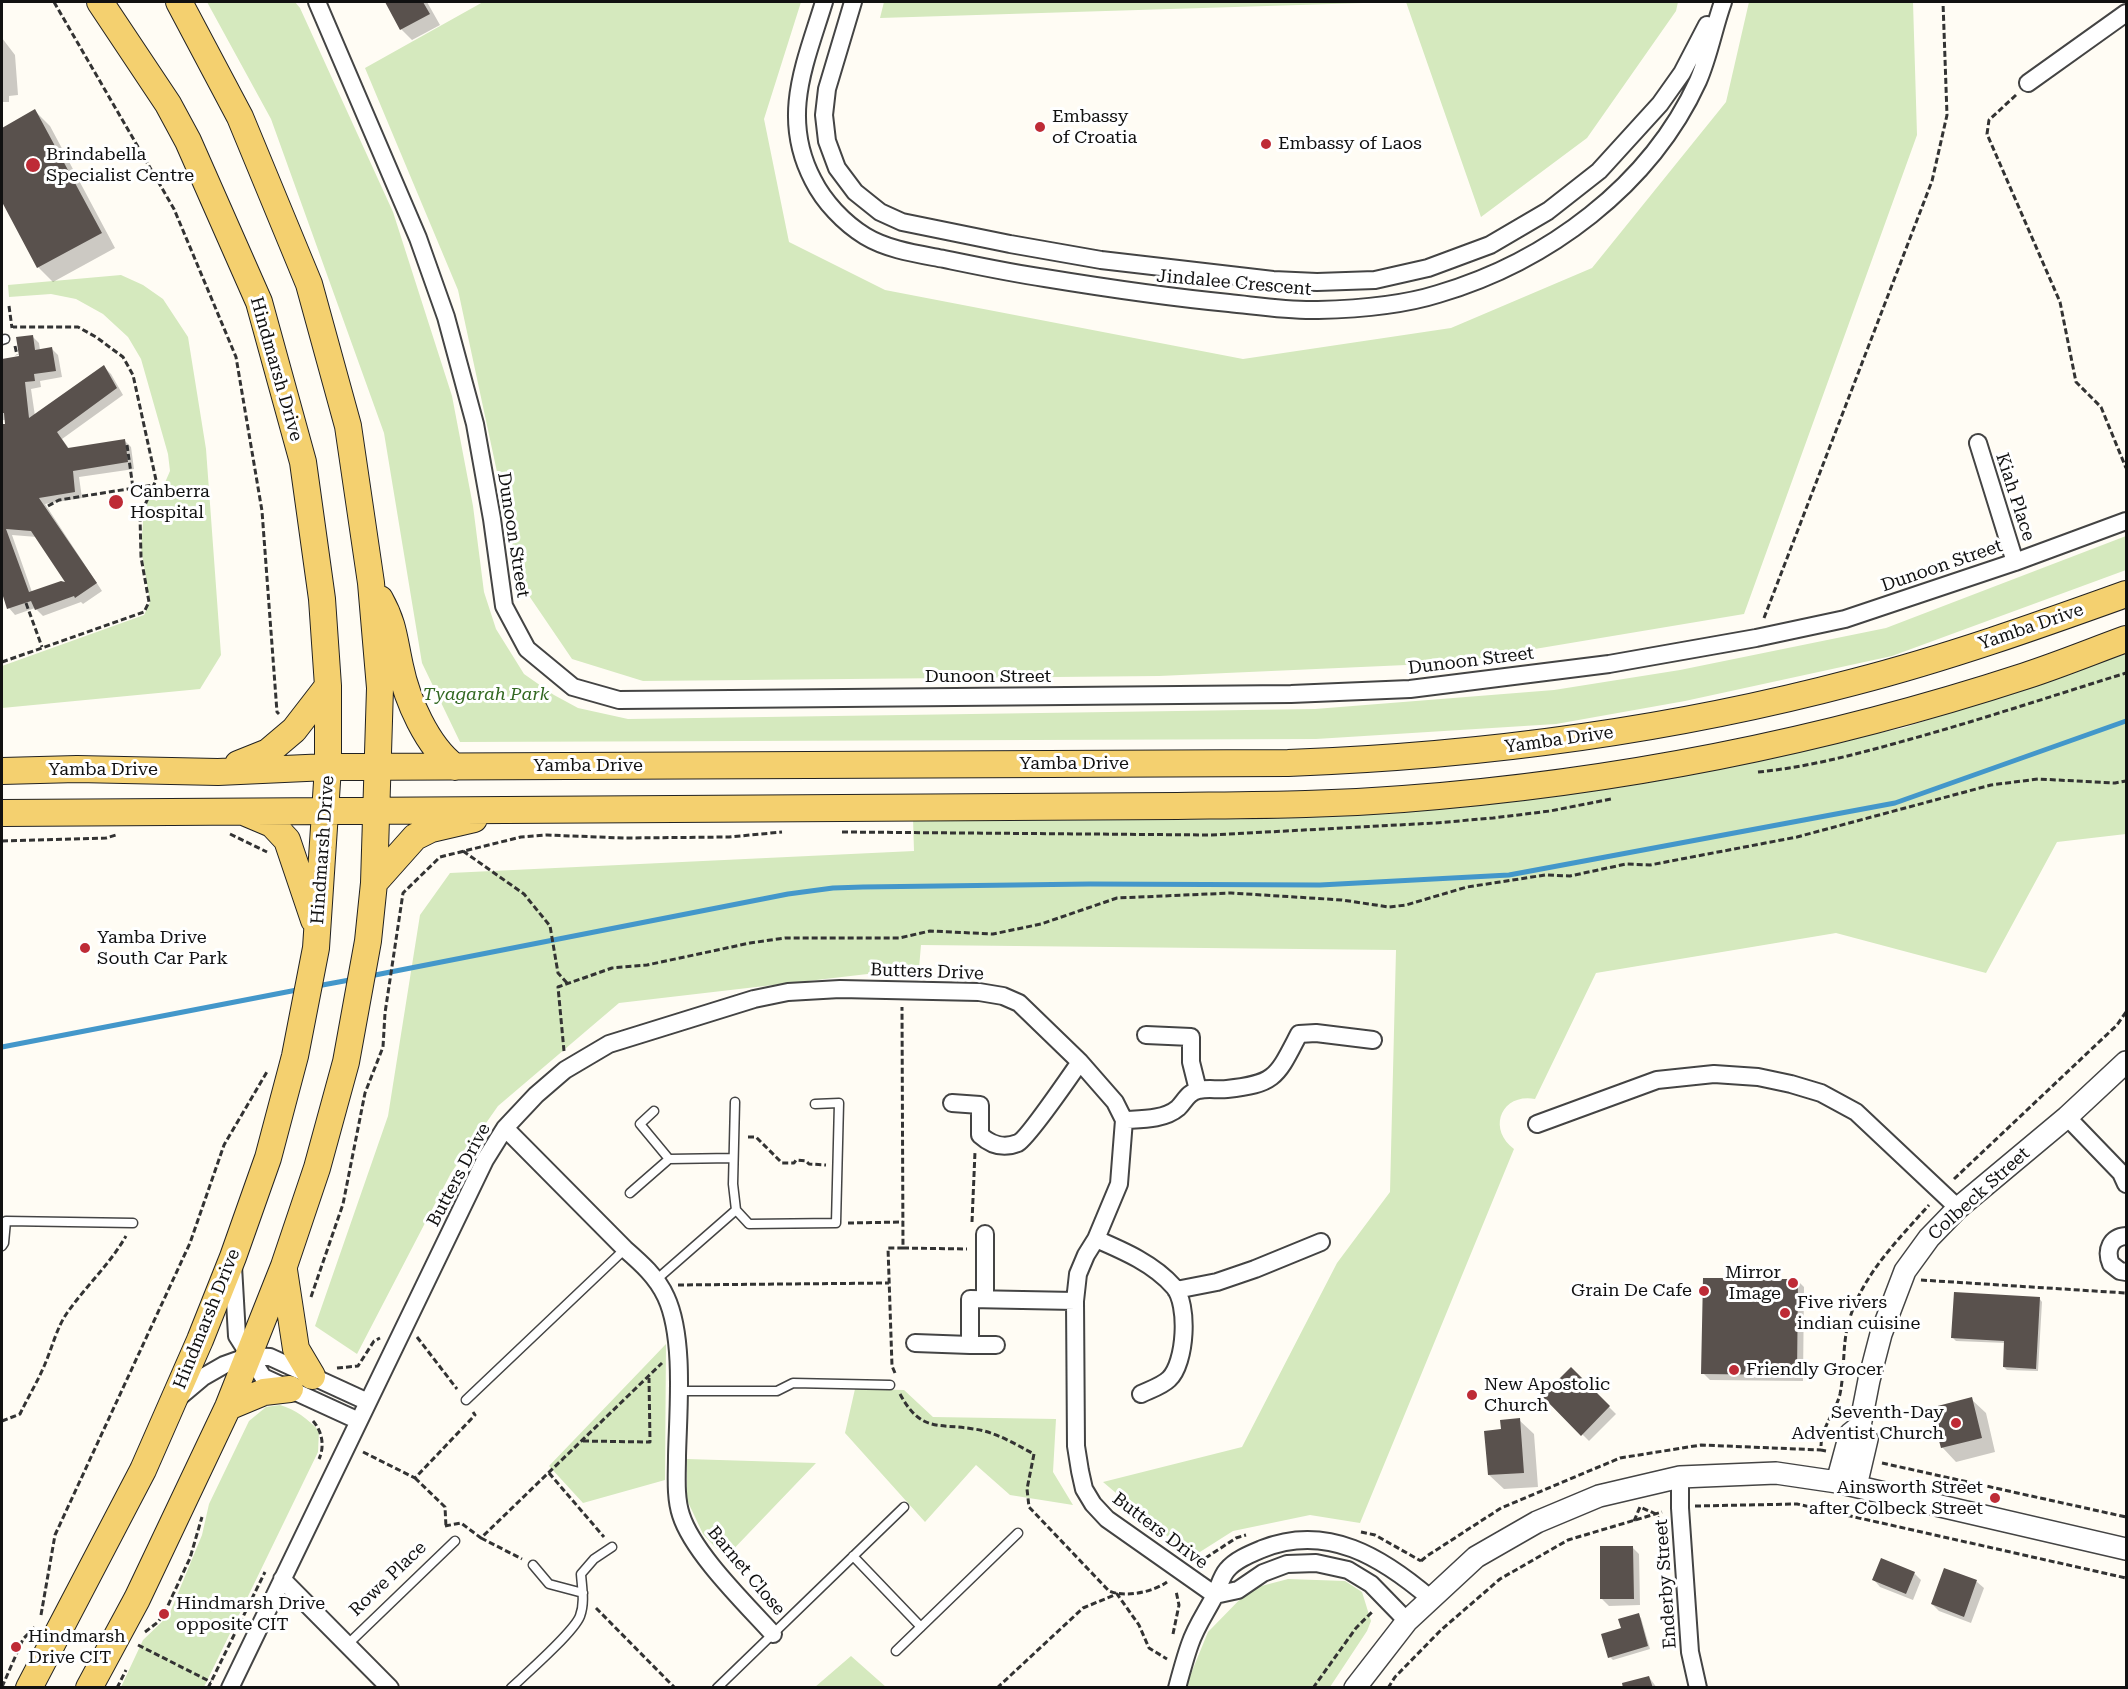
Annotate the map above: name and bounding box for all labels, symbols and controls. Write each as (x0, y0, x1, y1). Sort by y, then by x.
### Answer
place label: Embassy of Croatia (1052, 106, 1137, 148)
marker: Embassy of Croatia (1033, 120, 1047, 134)
place label: Embassy of Laos (1278, 133, 1422, 155)
marker: Embassy of Laos (1259, 137, 1273, 151)
place label: Brindabella Specialist Centre (46, 144, 194, 186)
marker: Brindabella Specialist Centre (24, 156, 42, 174)
street label: Jindalee Crescent (1156, 265, 1312, 301)
street label: Hindmarsh Drive (245, 294, 307, 444)
street label: Kiah Place (1991, 450, 2039, 544)
street label: Dunoon Street (492, 471, 534, 599)
place label: Canberra Hospital (130, 481, 210, 524)
marker: Canberra Hospital (107, 493, 125, 511)
street label: Dunoon Street (1879, 535, 2005, 597)
street label: Yamba Drive (1976, 599, 2086, 655)
street label: Dunoon Street (1407, 643, 1535, 679)
street label: Dunoon Street (925, 666, 1051, 688)
park label: Tyagarah Park (423, 684, 549, 706)
street label: Yamba Drive (1503, 722, 1615, 758)
street label: Yamba Drive (1019, 753, 1129, 775)
street label: Yamba Drive (533, 755, 643, 777)
street label: Yamba Drive (48, 759, 158, 781)
street label: Hindmarsh Drive (307, 775, 339, 925)
place label: Yamba Drive South Car Park (97, 927, 228, 970)
marker: Yamba Drive South Car Park (78, 941, 92, 955)
street label: Butters Drive (870, 959, 984, 985)
street label: Butters Drive (423, 1120, 495, 1230)
street label: Colbeck Street (1924, 1143, 2034, 1245)
street label: Hindmarsh Drive (169, 1246, 245, 1392)
place label: Mirror Image (1725, 1262, 1781, 1304)
marker: Mirror Image (1786, 1276, 1800, 1290)
place label: Grain De Cafe (1571, 1280, 1692, 1302)
marker: Grain De Cafe (1697, 1284, 1711, 1298)
place label: Five rivers indian cuisine (1797, 1292, 1920, 1334)
marker: Five rivers indian cuisine (1778, 1306, 1792, 1320)
place label: Friendly Grocer (1746, 1359, 1883, 1381)
marker: Friendly Grocer (1727, 1363, 1741, 1377)
place label: New Apostolic Church (1484, 1374, 1610, 1416)
marker: New Apostolic Church (1465, 1388, 1479, 1402)
place label: Seventh-Day Adventist Church (1791, 1402, 1944, 1444)
marker: Seventh-Day Adventist Church (1949, 1416, 1963, 1430)
place label: Ainsworth Street after Colbeck Street (1809, 1477, 1983, 1520)
street label: Butters Drive (1108, 1488, 1212, 1574)
marker: Ainsworth Street after Colbeck Street (1988, 1491, 2002, 1505)
street label: Enderby Street (1651, 1518, 1681, 1650)
street label: Barnet Close (702, 1522, 790, 1620)
street label: Rowe Place (345, 1537, 431, 1621)
place label: Hindmarsh Drive opposite CIT (176, 1593, 325, 1636)
marker: Hindmarsh Drive opposite CIT (157, 1607, 171, 1621)
place label: Hindmarsh Drive CIT (28, 1626, 126, 1668)
marker: Hindmarsh Drive CIT (9, 1640, 23, 1654)

